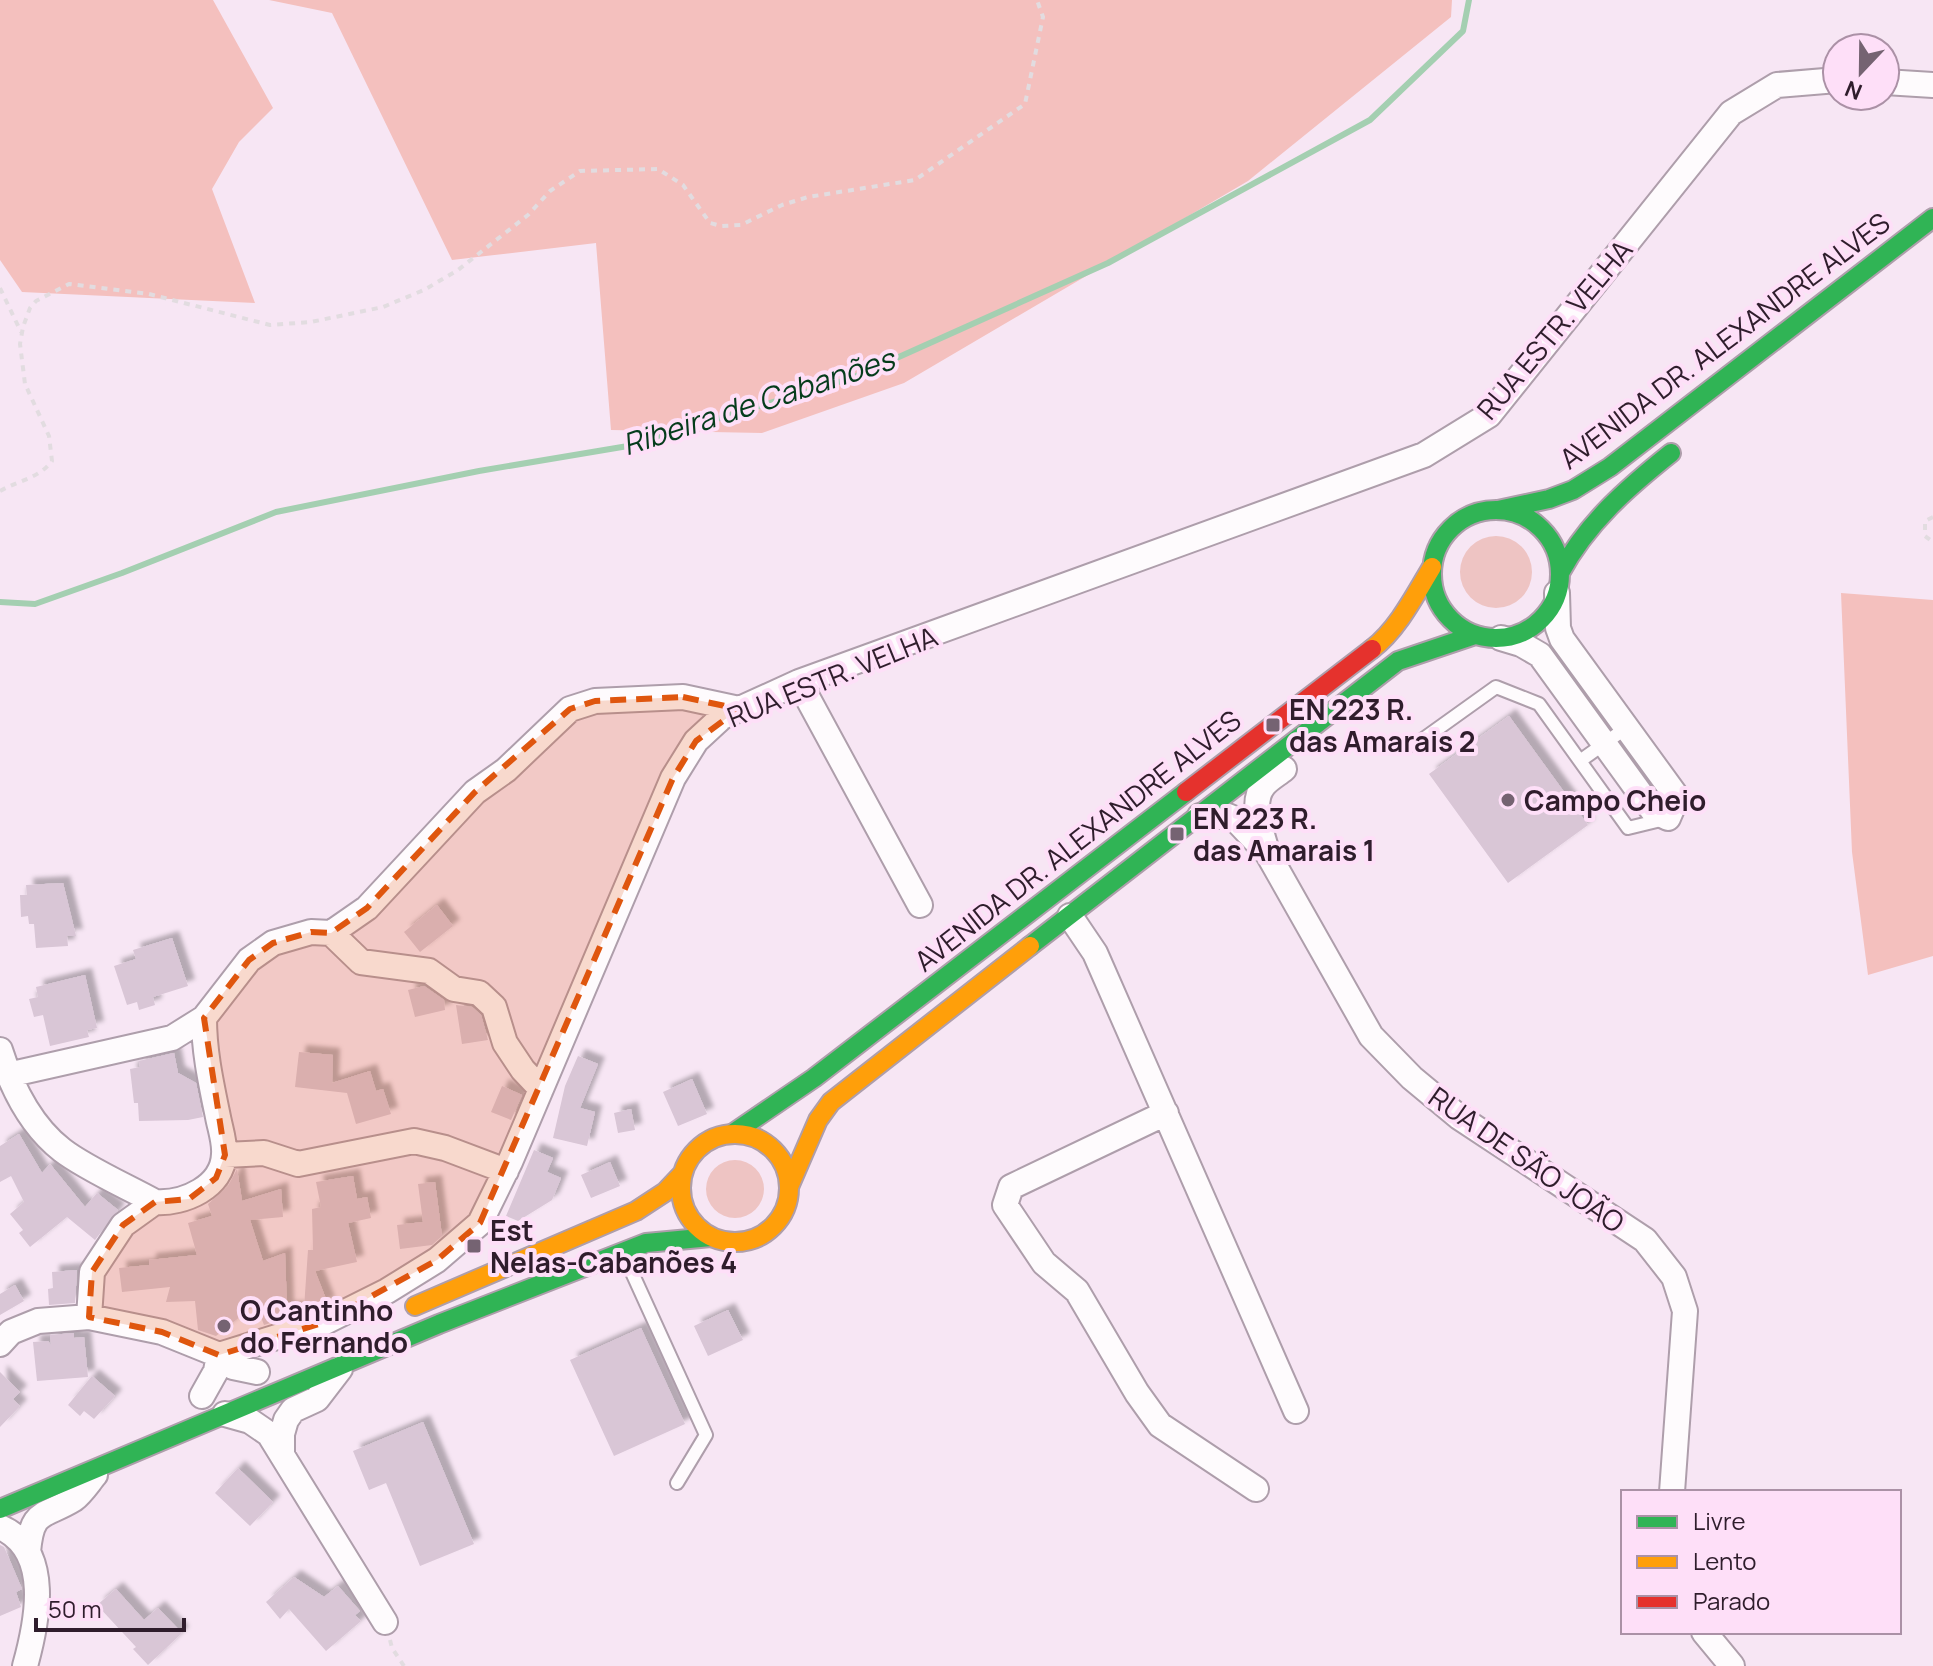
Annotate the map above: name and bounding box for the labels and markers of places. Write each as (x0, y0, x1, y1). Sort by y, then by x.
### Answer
place label: EN 223 R. das Amarais 2 (1289, 690, 1475, 760)
marker: EN 223 R. das Amarais 2 (1264, 716, 1282, 734)
place label: Campo Cheio (1524, 781, 1706, 819)
marker: Campo Cheio (1499, 791, 1517, 809)
place label: EN 223 R. das Amarais 1 (1193, 799, 1375, 869)
marker: EN 223 R. das Amarais 1 (1168, 825, 1186, 843)
place label: Est Nelas-Cabanões 4 (490, 1211, 737, 1281)
marker: Est Nelas-Cabanões 4 (465, 1237, 483, 1255)
place label: O Cantinho do Fernando (240, 1291, 408, 1361)
marker: O Cantinho do Fernando (215, 1317, 233, 1335)

